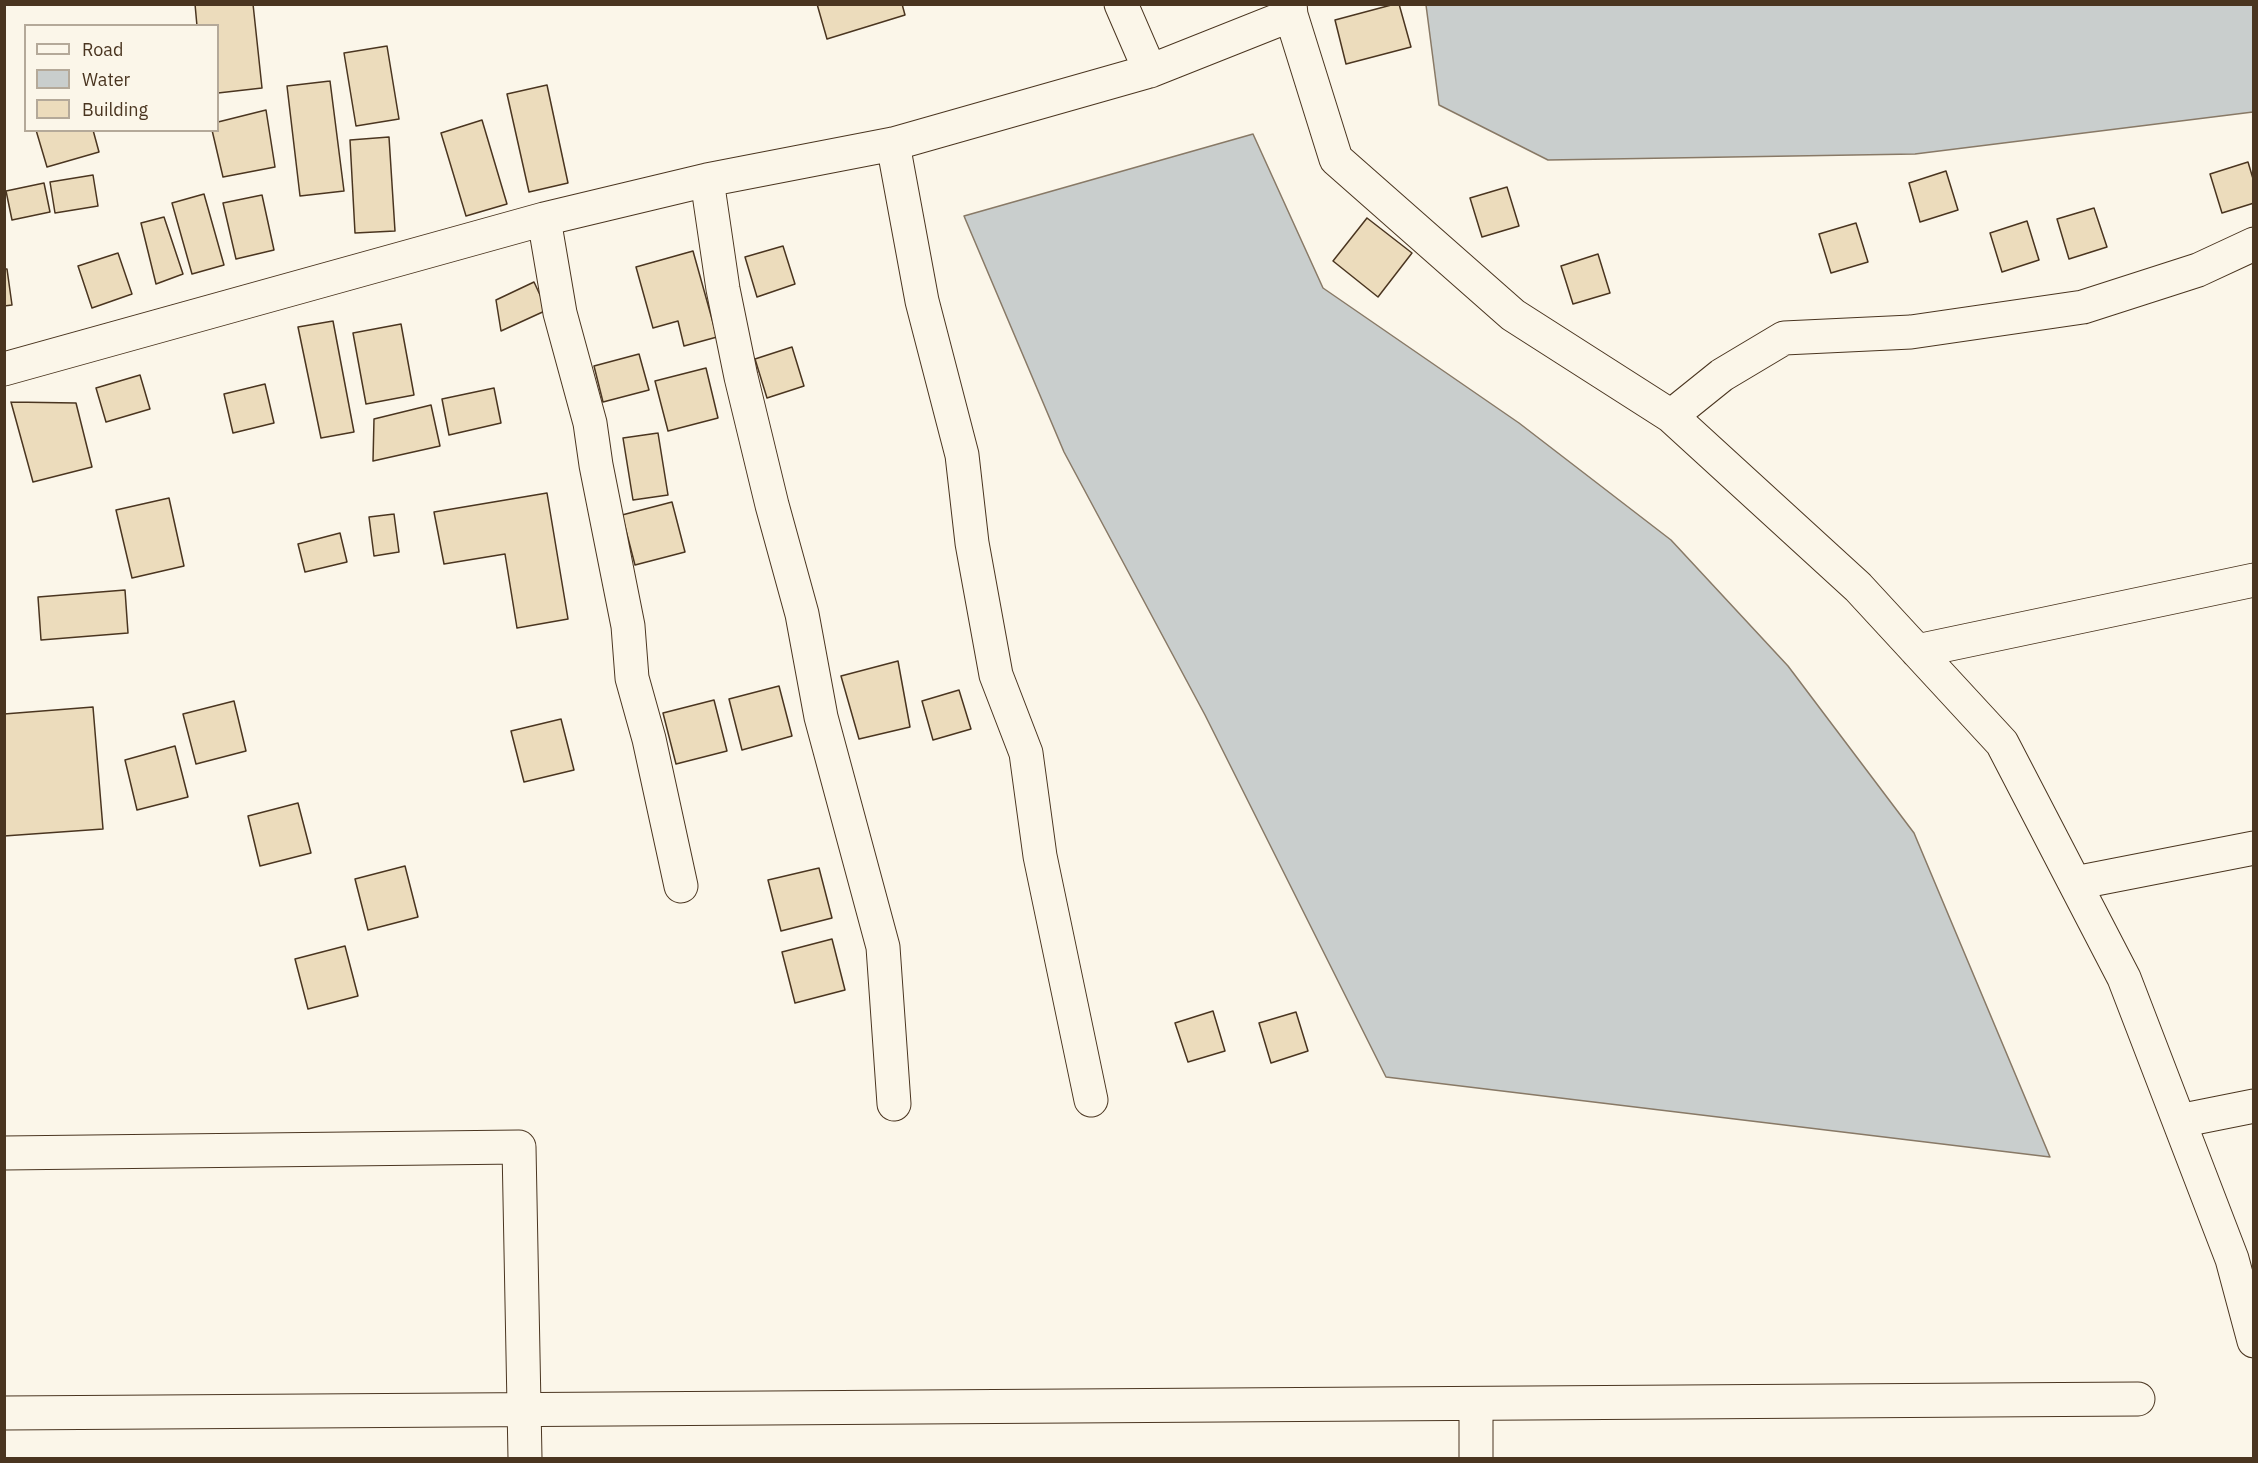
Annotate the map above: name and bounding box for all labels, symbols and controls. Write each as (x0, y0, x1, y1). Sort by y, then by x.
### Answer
legend (24, 24, 219, 132)
text: Road (82, 38, 123, 61)
text: Water (82, 68, 130, 91)
text: Building (82, 98, 148, 121)

